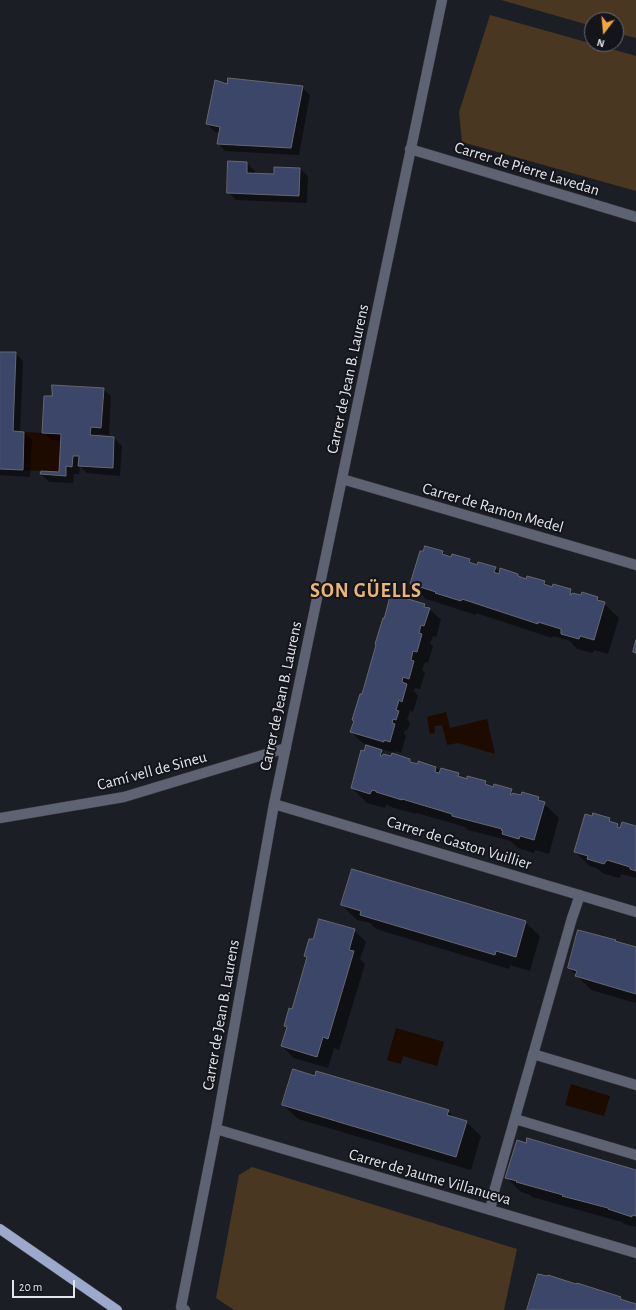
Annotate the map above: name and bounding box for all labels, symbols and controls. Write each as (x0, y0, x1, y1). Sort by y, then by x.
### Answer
north arrow (584, 12, 624, 52)
text: N (596, 37, 606, 49)
street label: Carrer de Pierre Lavedan (452, 138, 602, 200)
street label: Carrer de Jean B. Laurens (323, 302, 373, 456)
street label: Carrer de Ramon Medel (420, 479, 566, 537)
district label: SON GÜELLS (310, 579, 422, 603)
street label: Carrer de Jean B. Laurens (256, 619, 306, 773)
street label: Camí vell de Sineu (95, 747, 209, 795)
street label: Carrer de Gaston Vuillier (384, 812, 534, 874)
street label: Carrer de Jean B. Laurens (198, 938, 244, 1092)
street label: Carrer de Jaume Villanueva (347, 1145, 513, 1209)
scale bar (14, 1272, 77, 1298)
text: 20 m (19, 1281, 42, 1293)

